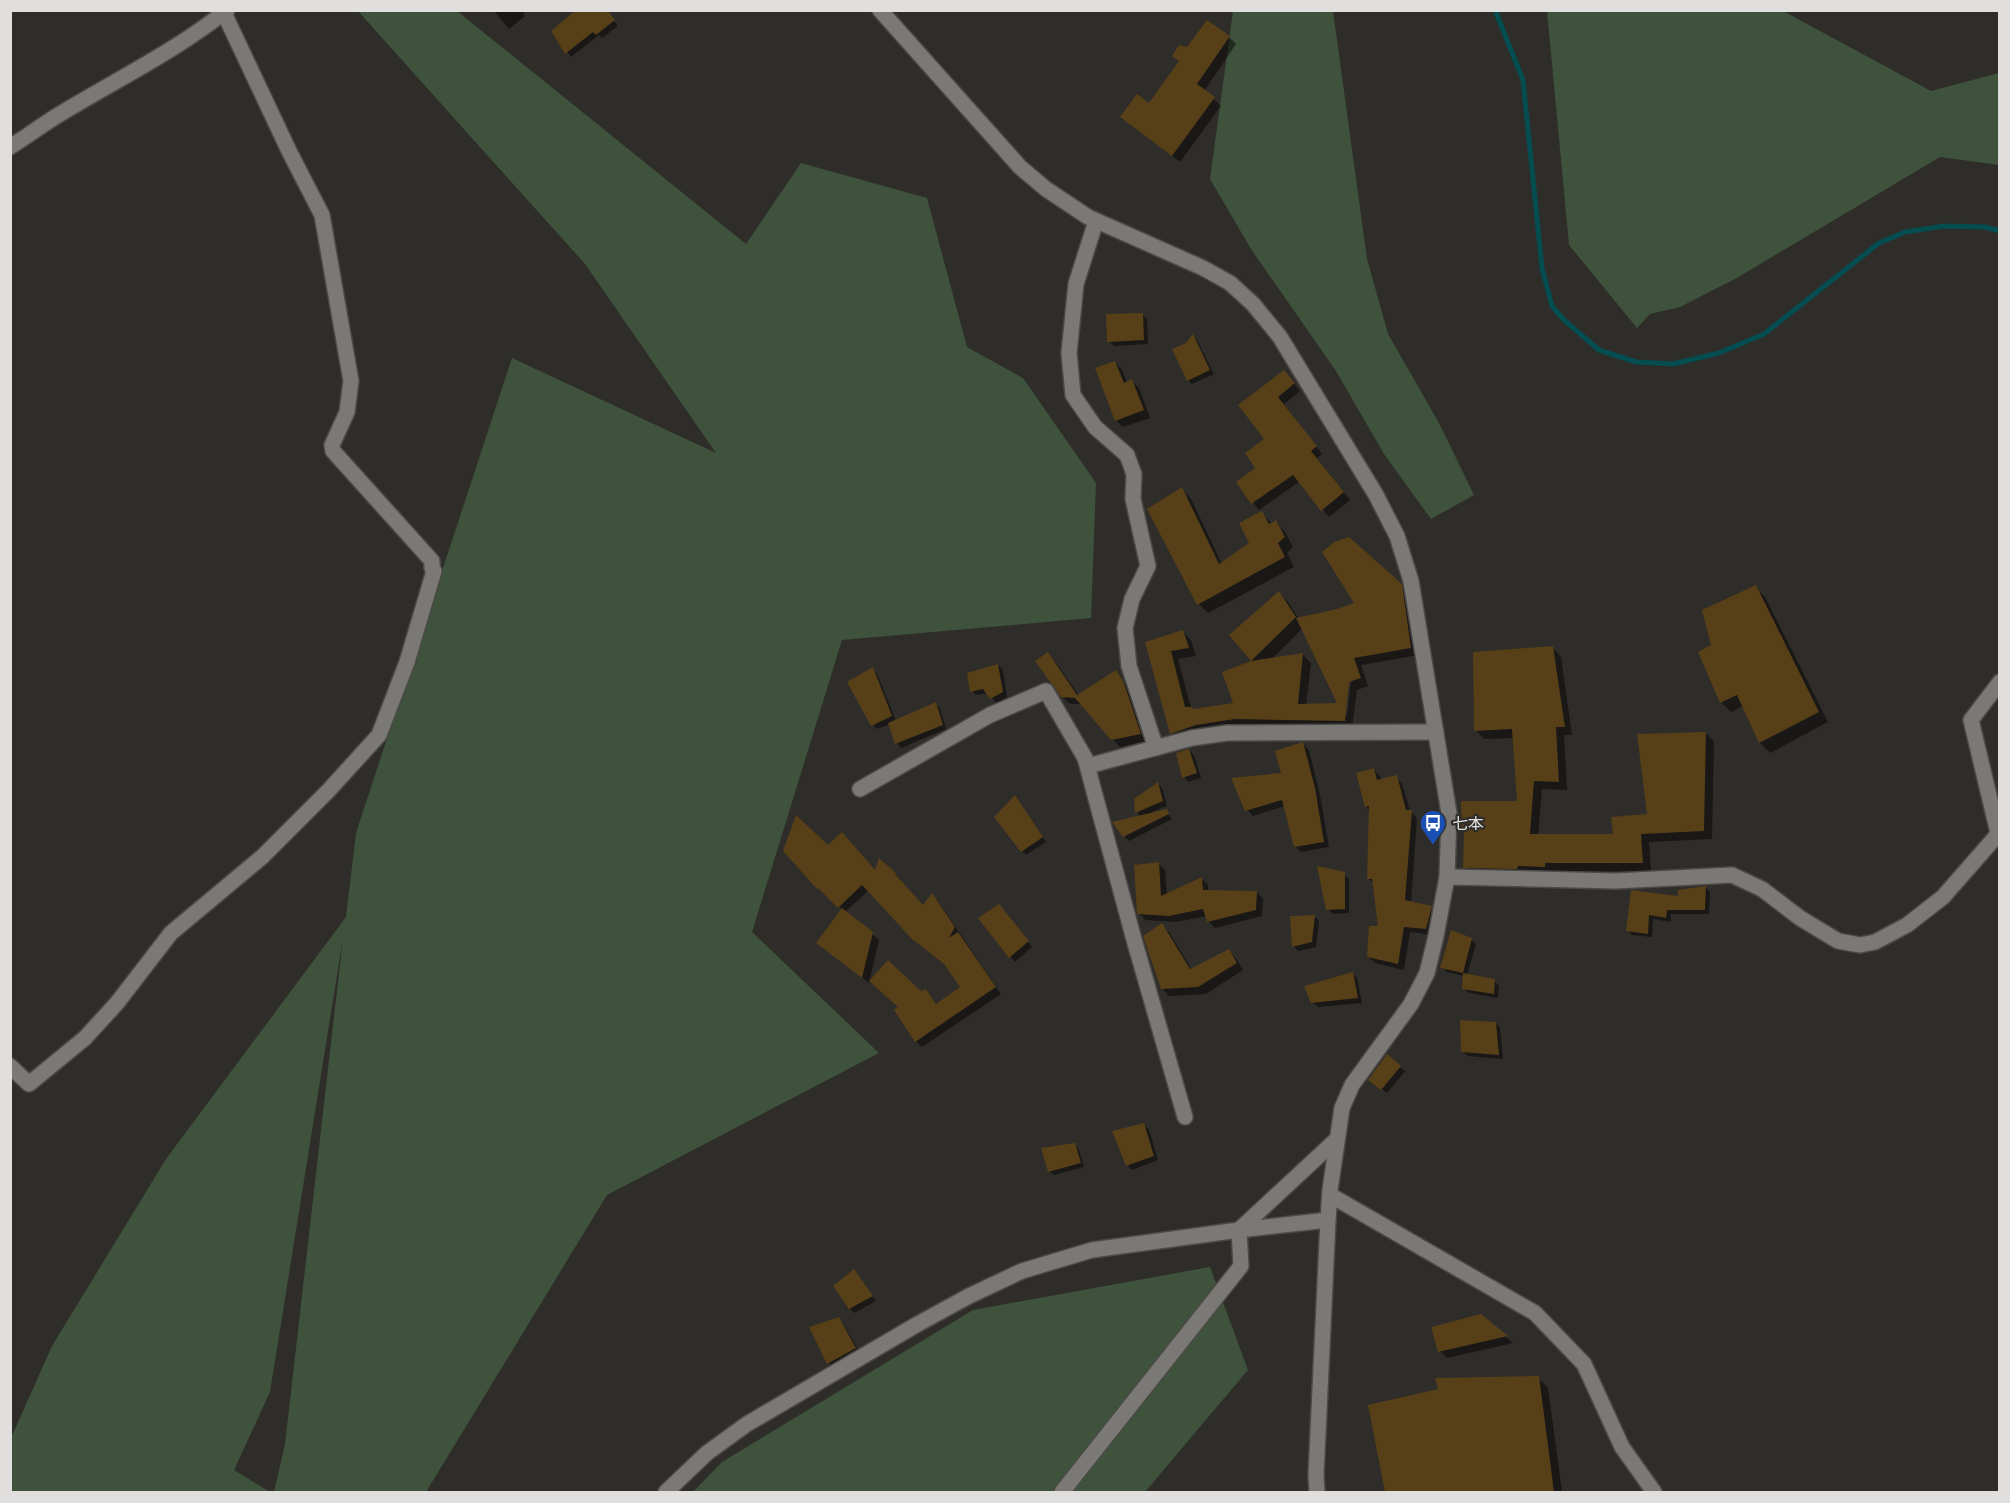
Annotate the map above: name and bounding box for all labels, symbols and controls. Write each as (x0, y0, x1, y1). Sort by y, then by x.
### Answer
bus stop icon: 七本 (1418, 808, 1448, 846)
place label: 七本 (1452, 813, 1484, 833)

